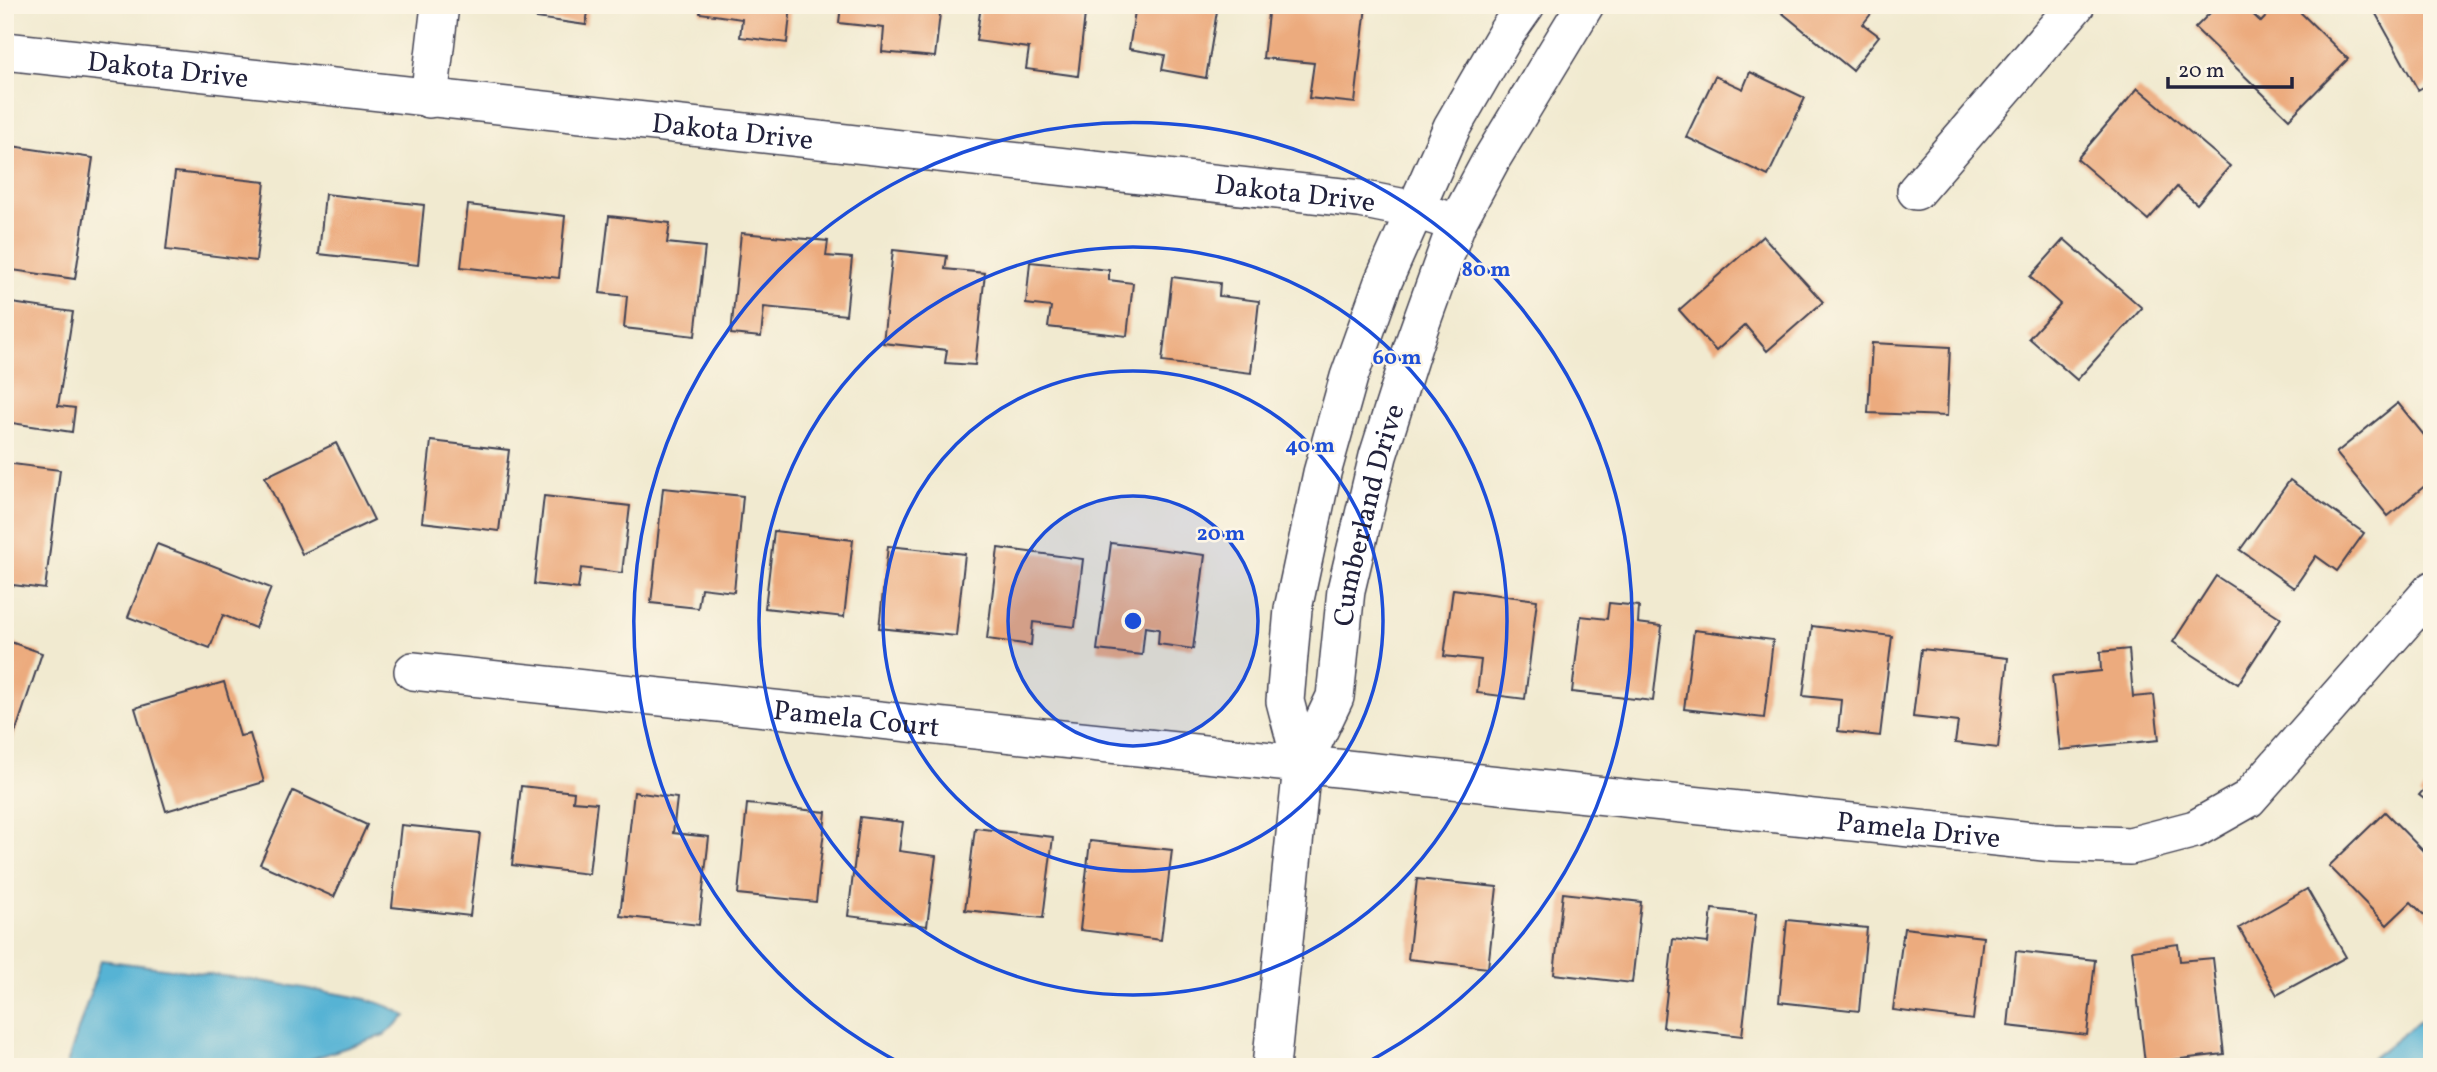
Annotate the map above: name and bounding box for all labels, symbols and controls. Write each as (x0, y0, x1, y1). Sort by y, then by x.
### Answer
street label: Dakota Drive (85, 43, 250, 99)
scale bar (2168, 46, 2292, 90)
text: 20 m (2178, 57, 2224, 86)
street label: Dakota Drive (650, 105, 815, 161)
street label: Dakota Drive (1212, 166, 1379, 224)
text: 80 m (1462, 256, 1510, 285)
text: 60 m (1373, 344, 1421, 373)
street label: Cumberland Drive (1325, 399, 1415, 628)
text: 40 m (1285, 432, 1335, 461)
text: 20 m (1197, 520, 1245, 549)
centre of rings (1121, 609, 1145, 633)
street label: Pamela Court (771, 692, 941, 748)
street label: Pamela Drive (1835, 803, 2002, 859)

